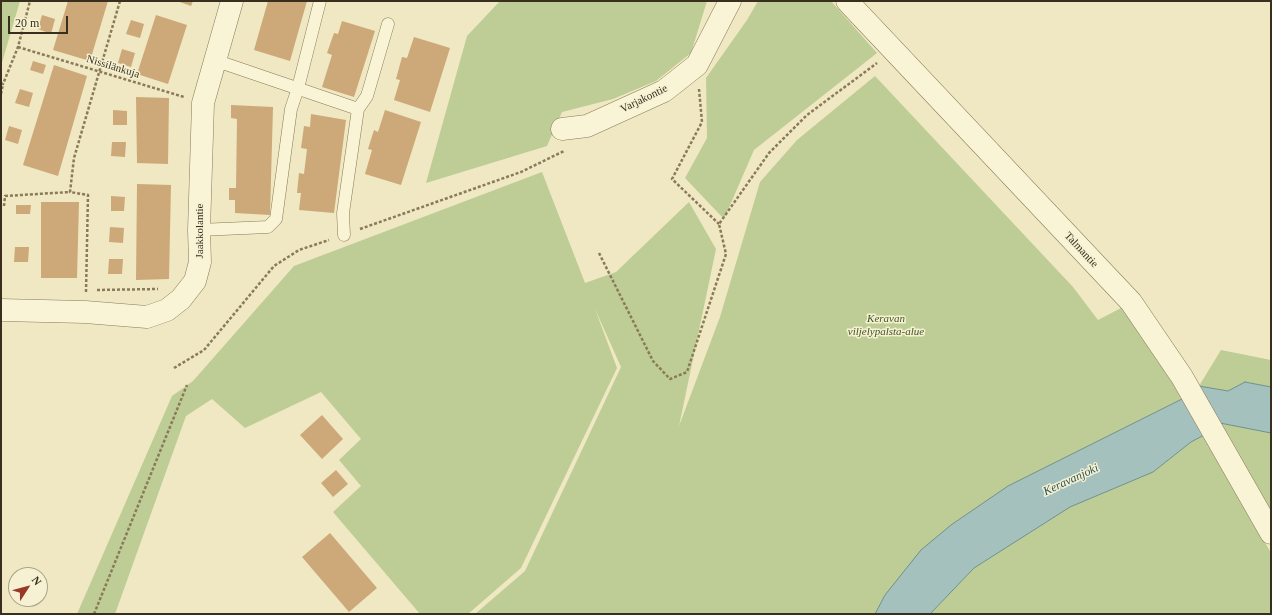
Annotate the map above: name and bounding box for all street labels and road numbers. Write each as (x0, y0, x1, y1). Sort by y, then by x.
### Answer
street label: Nissilänkuja (85, 53, 141, 81)
street label: Varjakontie (618, 82, 670, 116)
street label: Jaakkolantie (193, 204, 207, 258)
street label: Talmantie (1061, 229, 1101, 271)

